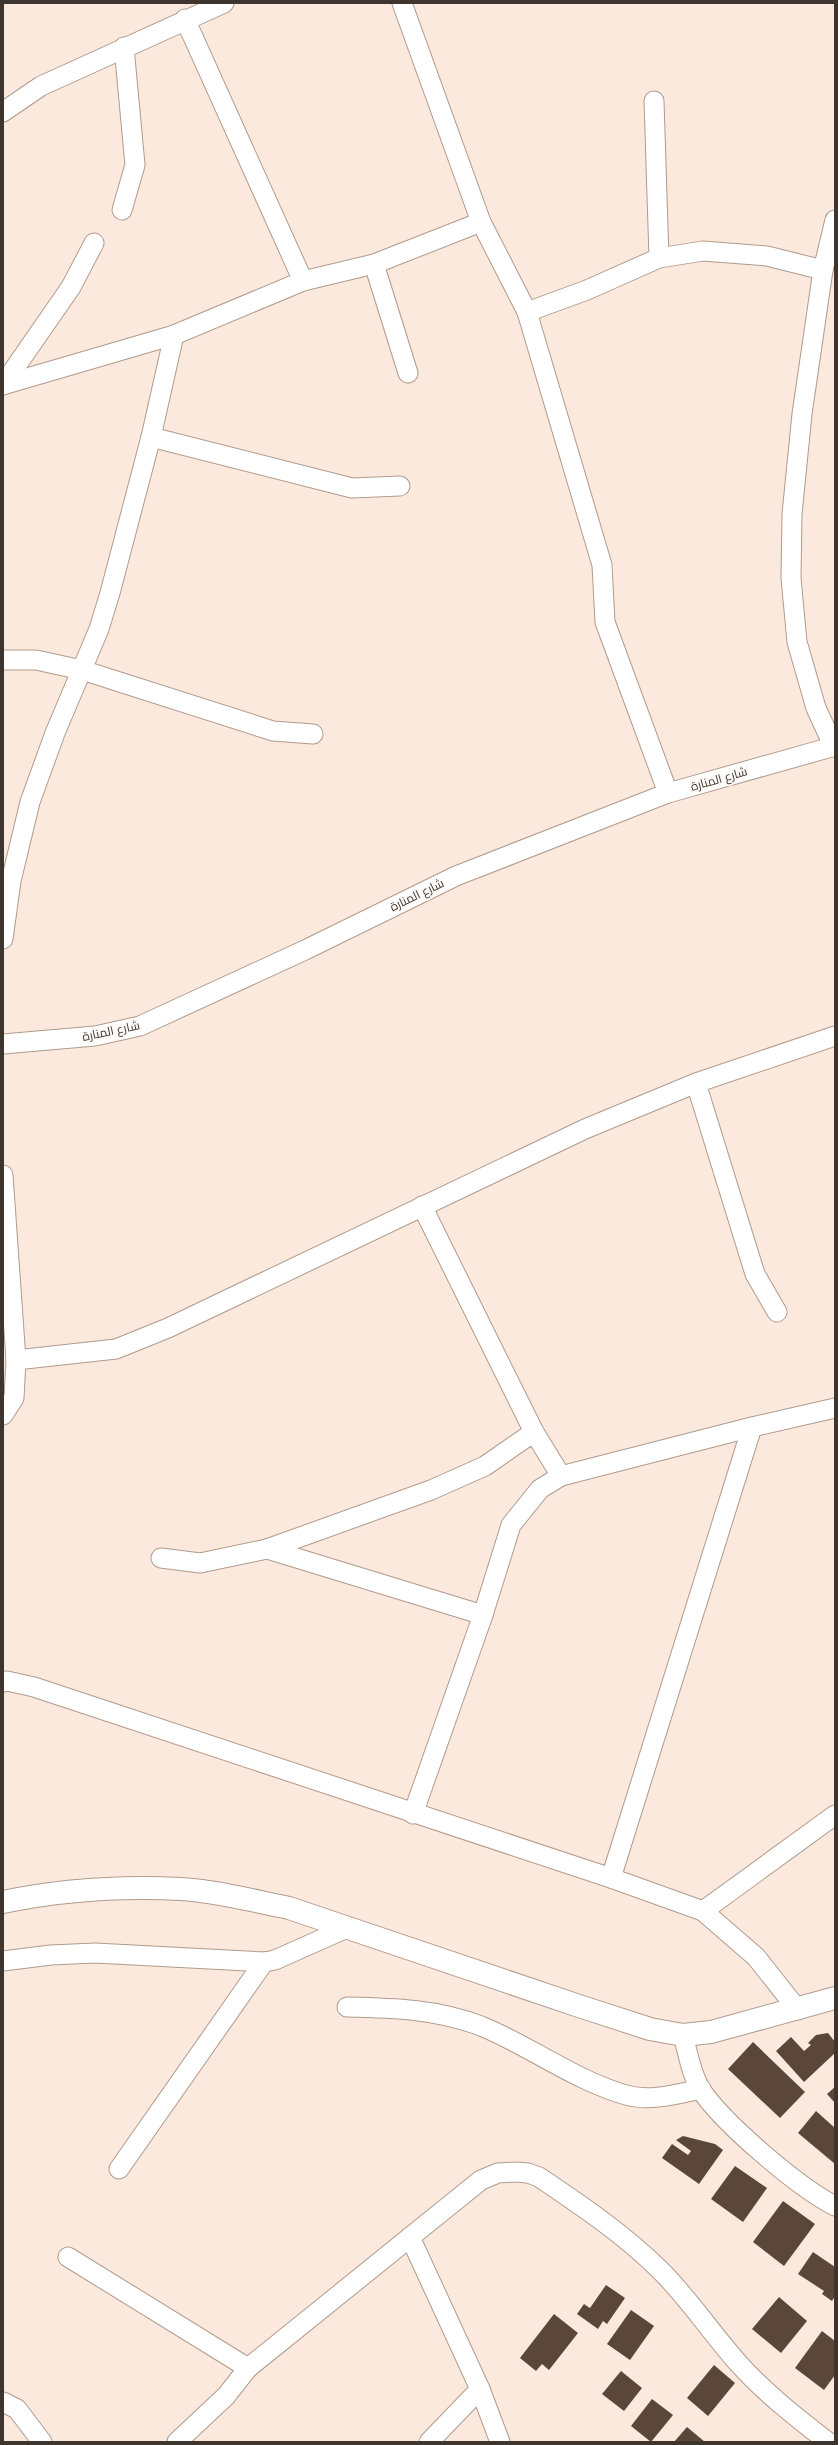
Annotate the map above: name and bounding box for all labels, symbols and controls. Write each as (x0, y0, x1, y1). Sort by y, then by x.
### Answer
street label: شارع المنارة (688, 762, 749, 795)
street label: شارع المنارة (387, 874, 447, 915)
street label: شارع المنارة (81, 1016, 141, 1045)

